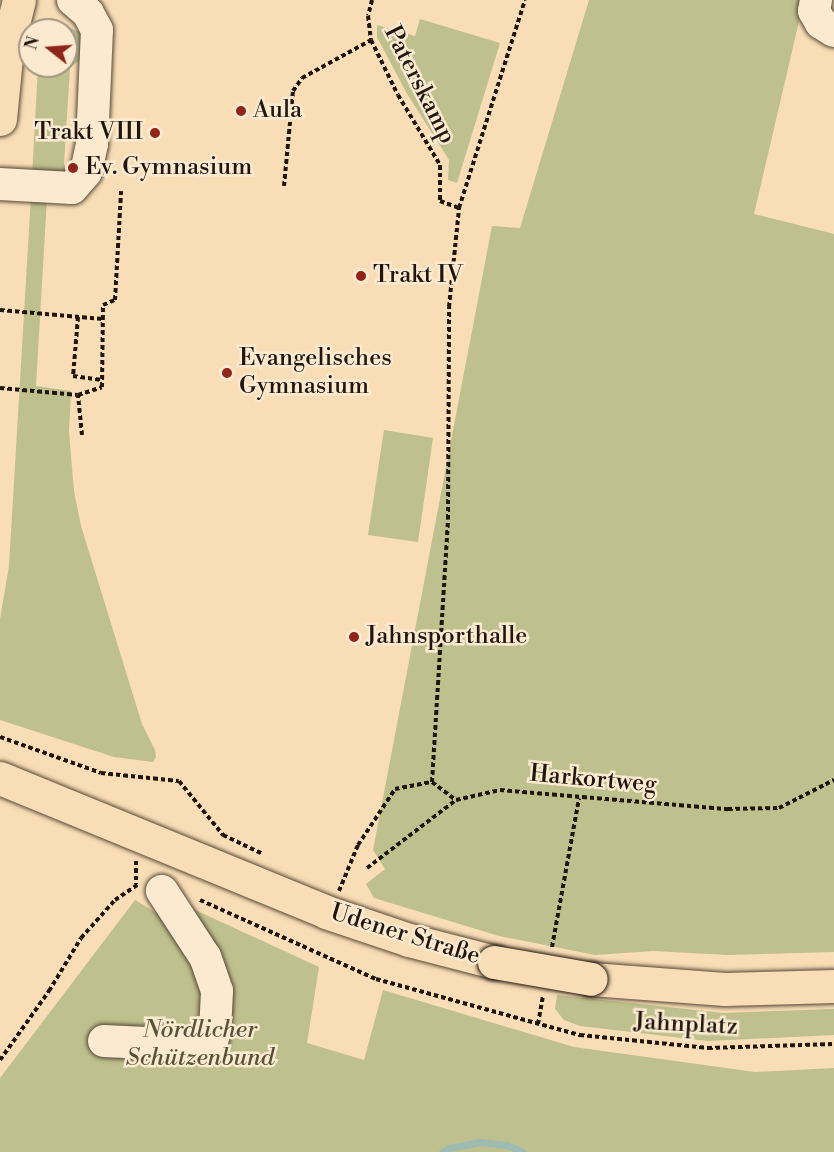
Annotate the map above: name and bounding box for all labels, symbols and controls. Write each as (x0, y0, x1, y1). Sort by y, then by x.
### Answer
north arrow (18, 18, 78, 78)
street label: Paterskamp (377, 21, 461, 149)
text: N (21, 34, 44, 52)
place label: Aula (253, 97, 302, 125)
marker: Aula (234, 104, 248, 118)
place label: Trakt VIII (34, 119, 143, 147)
marker: Trakt VIII (148, 126, 162, 140)
place label: Ev. Gymnasium (85, 154, 252, 182)
marker: Ev. Gymnasium (66, 161, 80, 175)
place label: Trakt IV (373, 262, 463, 290)
marker: Trakt IV (354, 269, 368, 283)
place label: Evangelisches Gymnasium (239, 345, 392, 401)
marker: Evangelisches Gymnasium (220, 366, 234, 380)
place label: Jahnsporthalle (366, 623, 527, 651)
marker: Jahnsporthalle (347, 630, 361, 644)
street label: Harkortweg (528, 760, 658, 800)
street label: Udener Straße (327, 899, 483, 971)
street label: Jahnplatz (633, 1008, 739, 1042)
park label: Nördlicher Schützenbund (126, 1017, 274, 1073)

